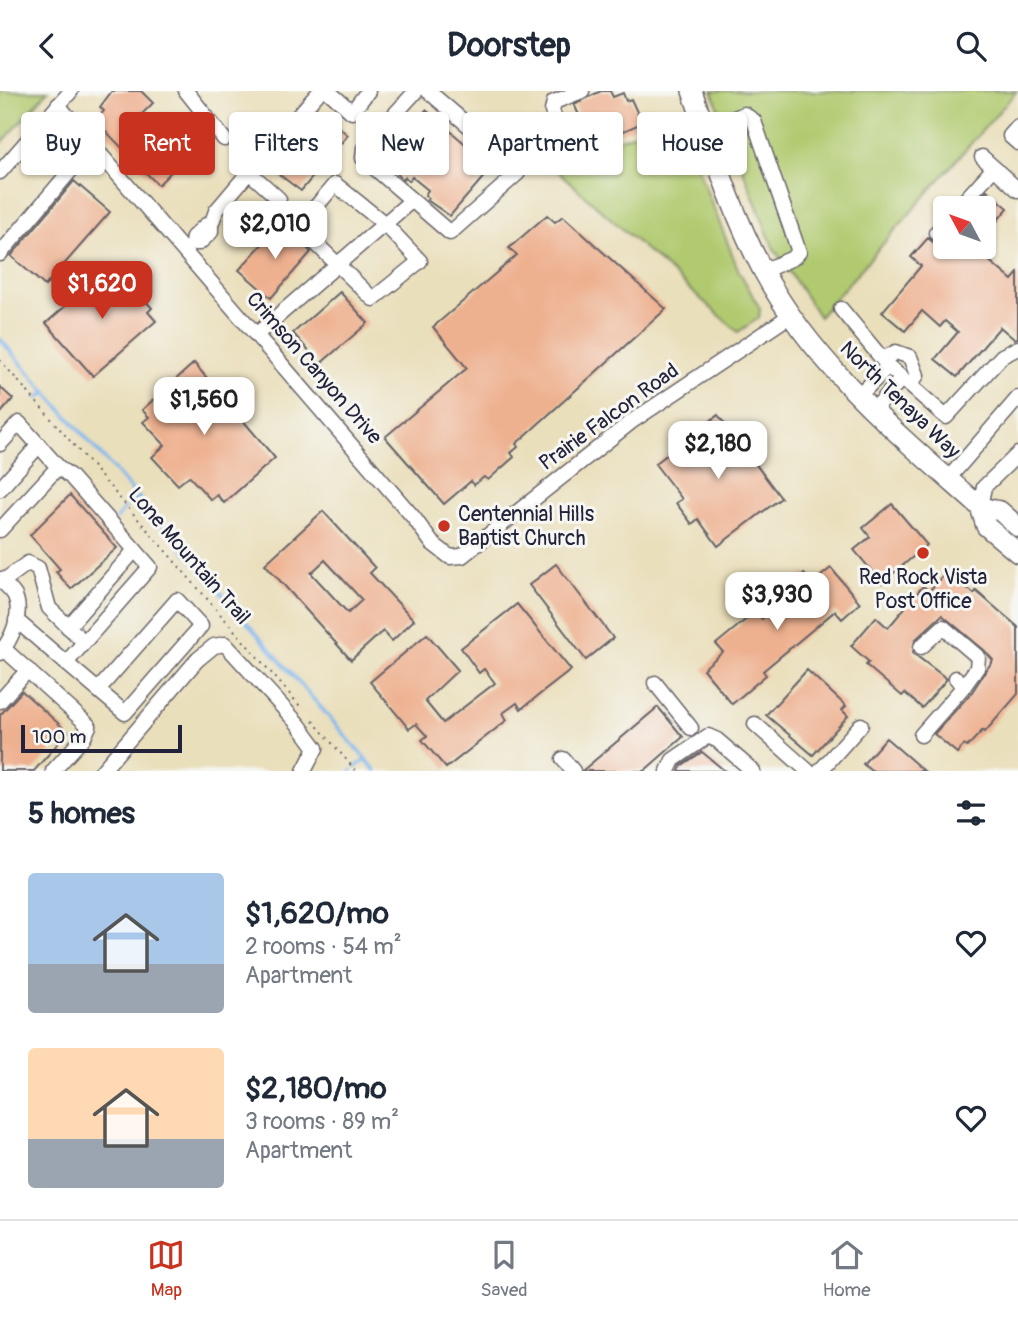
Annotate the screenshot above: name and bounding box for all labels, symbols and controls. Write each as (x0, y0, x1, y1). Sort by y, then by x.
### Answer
text: Doorstep (447, 26, 571, 66)
icon: back (28, 27, 66, 65)
icon: search (952, 27, 990, 65)
chip: Buy (21, 112, 105, 175)
chip: Rent (119, 112, 215, 175)
chip: Filters (229, 112, 342, 175)
chip: New (356, 112, 449, 175)
chip: Apartment (463, 112, 623, 175)
chip: House (637, 112, 747, 175)
north arrow (933, 196, 996, 259)
map controls (933, 196, 996, 259)
pin: $2,010 (218, 201, 332, 261)
text: $2,010 (239, 209, 311, 238)
pin: $1,620 (45, 261, 159, 321)
text: $1,620 (67, 269, 137, 298)
street label: Crimson Canyon Drive (240, 286, 388, 450)
street label: North Tenaya Way (834, 335, 966, 465)
street label: Prairie Falcon Road (534, 357, 684, 477)
pin: $1,560 (147, 377, 261, 437)
text: $1,560 (170, 385, 238, 414)
pin: $2,180 (661, 421, 775, 481)
text: $2,180 (684, 429, 752, 458)
street label: Lone Mountain Trail (122, 482, 256, 630)
place label: Centennial Hills Baptist Church (458, 501, 595, 552)
marker: Centennial Hills Baptist Church (436, 518, 452, 534)
marker: Red Rock Vista Post Office (915, 545, 931, 561)
place label: Red Rock Vista Post Office (859, 564, 987, 615)
pin: $3,930 (720, 573, 834, 632)
text: $3,930 (741, 580, 813, 609)
scale bar (21, 722, 182, 754)
text: 100 m (32, 725, 86, 749)
icon: filters (952, 794, 990, 832)
text: 5 homes (28, 795, 135, 832)
text: $1,620/mo (245, 895, 389, 932)
icon: home (84, 901, 168, 985)
icon: heart (952, 924, 990, 962)
text: 2 rooms · 54 m² (245, 932, 402, 961)
text: Apartment (245, 961, 352, 990)
text: $2,180/mo (245, 1070, 387, 1107)
icon: home (84, 1076, 168, 1160)
icon: heart (952, 1099, 990, 1137)
text: 3 rooms · 89 m² (245, 1107, 399, 1136)
text: Apartment (245, 1136, 352, 1165)
tab: Map (147, 1236, 185, 1302)
tab: Saved (480, 1236, 528, 1302)
tab: Home (823, 1236, 871, 1302)

